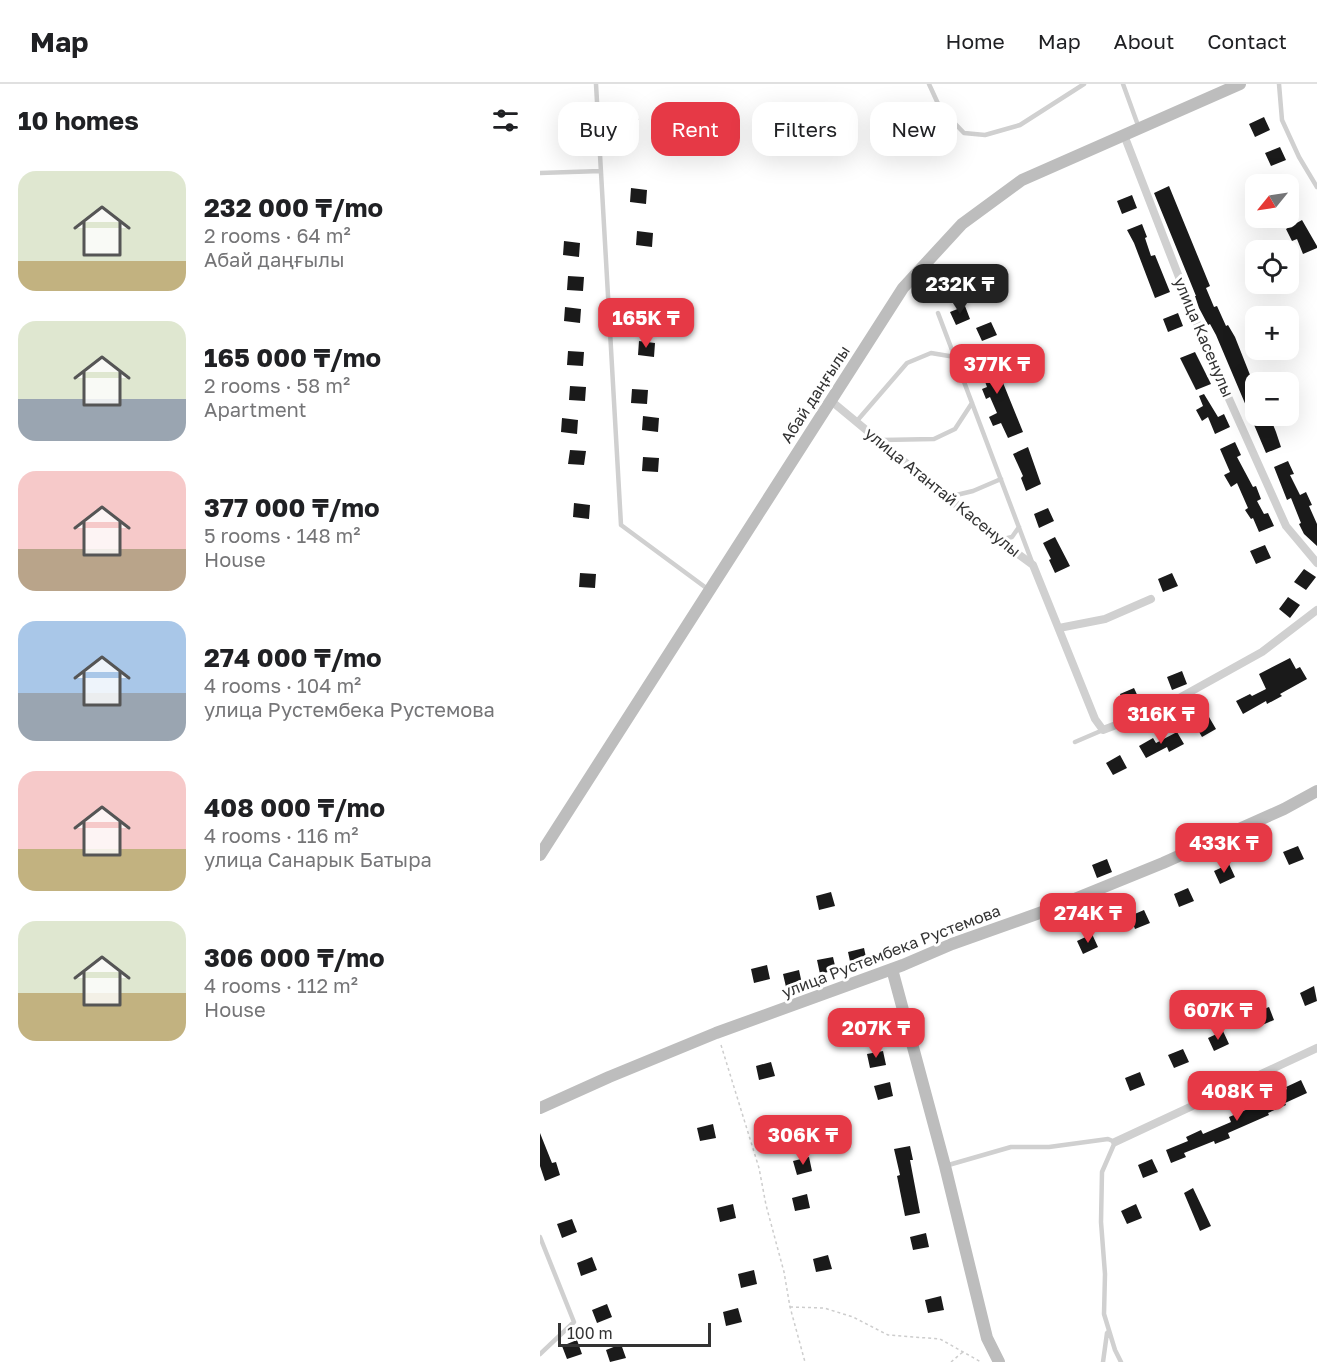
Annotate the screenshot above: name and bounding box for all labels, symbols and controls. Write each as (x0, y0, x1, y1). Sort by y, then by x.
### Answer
text: Map (30, 25, 88, 58)
text: Home (945, 28, 1005, 54)
text: Map (1038, 28, 1081, 54)
text: About (1114, 28, 1174, 54)
text: Contact (1207, 28, 1287, 54)
chip: Buy (558, 102, 639, 156)
chip: Rent (651, 102, 740, 156)
chip: Filters (752, 102, 858, 156)
chip: New (870, 102, 957, 156)
icon: filters (489, 104, 522, 137)
text: 10 homes (18, 105, 139, 136)
north arrow (1245, 174, 1299, 228)
map controls (1245, 174, 1299, 426)
text: 232 000 ₸/mo (204, 192, 383, 223)
icon: home (66, 195, 138, 267)
text: 2 rooms · 64 m² (204, 223, 351, 247)
button: locate (1245, 240, 1299, 294)
text: Абай даңғылы (204, 247, 345, 271)
pin: 232K ₸ (911, 264, 1009, 315)
text: 232K ₸ (925, 271, 995, 295)
street label: улица Касенулы (1170, 274, 1238, 400)
pin: 165K ₸ (597, 298, 695, 349)
text: 165K ₸ (612, 305, 680, 329)
button: + (1245, 306, 1299, 360)
street label: Абай даңғылы (776, 341, 854, 447)
text: 165 000 ₸/mo (204, 342, 381, 373)
pin: 377K ₸ (948, 344, 1046, 395)
icon: home (66, 345, 138, 417)
text: 377K ₸ (964, 351, 1030, 375)
button: − (1245, 372, 1299, 426)
text: 2 rooms · 58 m² (204, 373, 350, 397)
text: Apartment (204, 397, 307, 421)
street label: улица Атантай Касенулы (861, 423, 1025, 561)
text: 377 000 ₸/mo (204, 492, 380, 523)
icon: home (66, 495, 138, 567)
text: 5 rooms · 148 m² (204, 523, 361, 547)
text: House (204, 547, 266, 571)
text: 274 000 ₸/mo (204, 642, 382, 673)
icon: home (66, 645, 138, 717)
text: 4 rooms · 104 m² (204, 673, 361, 697)
pin: 316K ₸ (1112, 694, 1210, 745)
text: улица Рустембека Рустемова (204, 697, 495, 721)
text: 316K ₸ (1127, 701, 1195, 725)
text: 408 000 ₸/mo (204, 792, 385, 823)
icon: home (66, 795, 138, 867)
text: 4 rooms · 116 m² (204, 823, 359, 847)
pin: 433K ₸ (1175, 823, 1273, 874)
text: 433K ₸ (1189, 830, 1259, 854)
text: улица Санарык Батыра (204, 847, 432, 871)
pin: 274K ₸ (1039, 893, 1137, 944)
street label: улица Рустембека Рустемова (779, 900, 1003, 1002)
text: 274K ₸ (1054, 900, 1122, 924)
text: 306 000 ₸/mo (204, 942, 385, 973)
icon: home (66, 945, 138, 1017)
text: 4 rooms · 112 m² (204, 973, 358, 997)
pin: 607K ₸ (1169, 990, 1267, 1041)
text: House (204, 997, 266, 1021)
text: 607K ₸ (1183, 997, 1253, 1021)
pin: 207K ₸ (827, 1008, 925, 1059)
text: 207K ₸ (842, 1015, 910, 1039)
pin: 408K ₸ (1188, 1071, 1286, 1122)
text: 408K ₸ (1202, 1078, 1272, 1102)
pin: 306K ₸ (754, 1115, 852, 1166)
text: 306K ₸ (768, 1122, 838, 1146)
scale bar (558, 1320, 711, 1348)
text: 100 m (567, 1323, 613, 1343)

